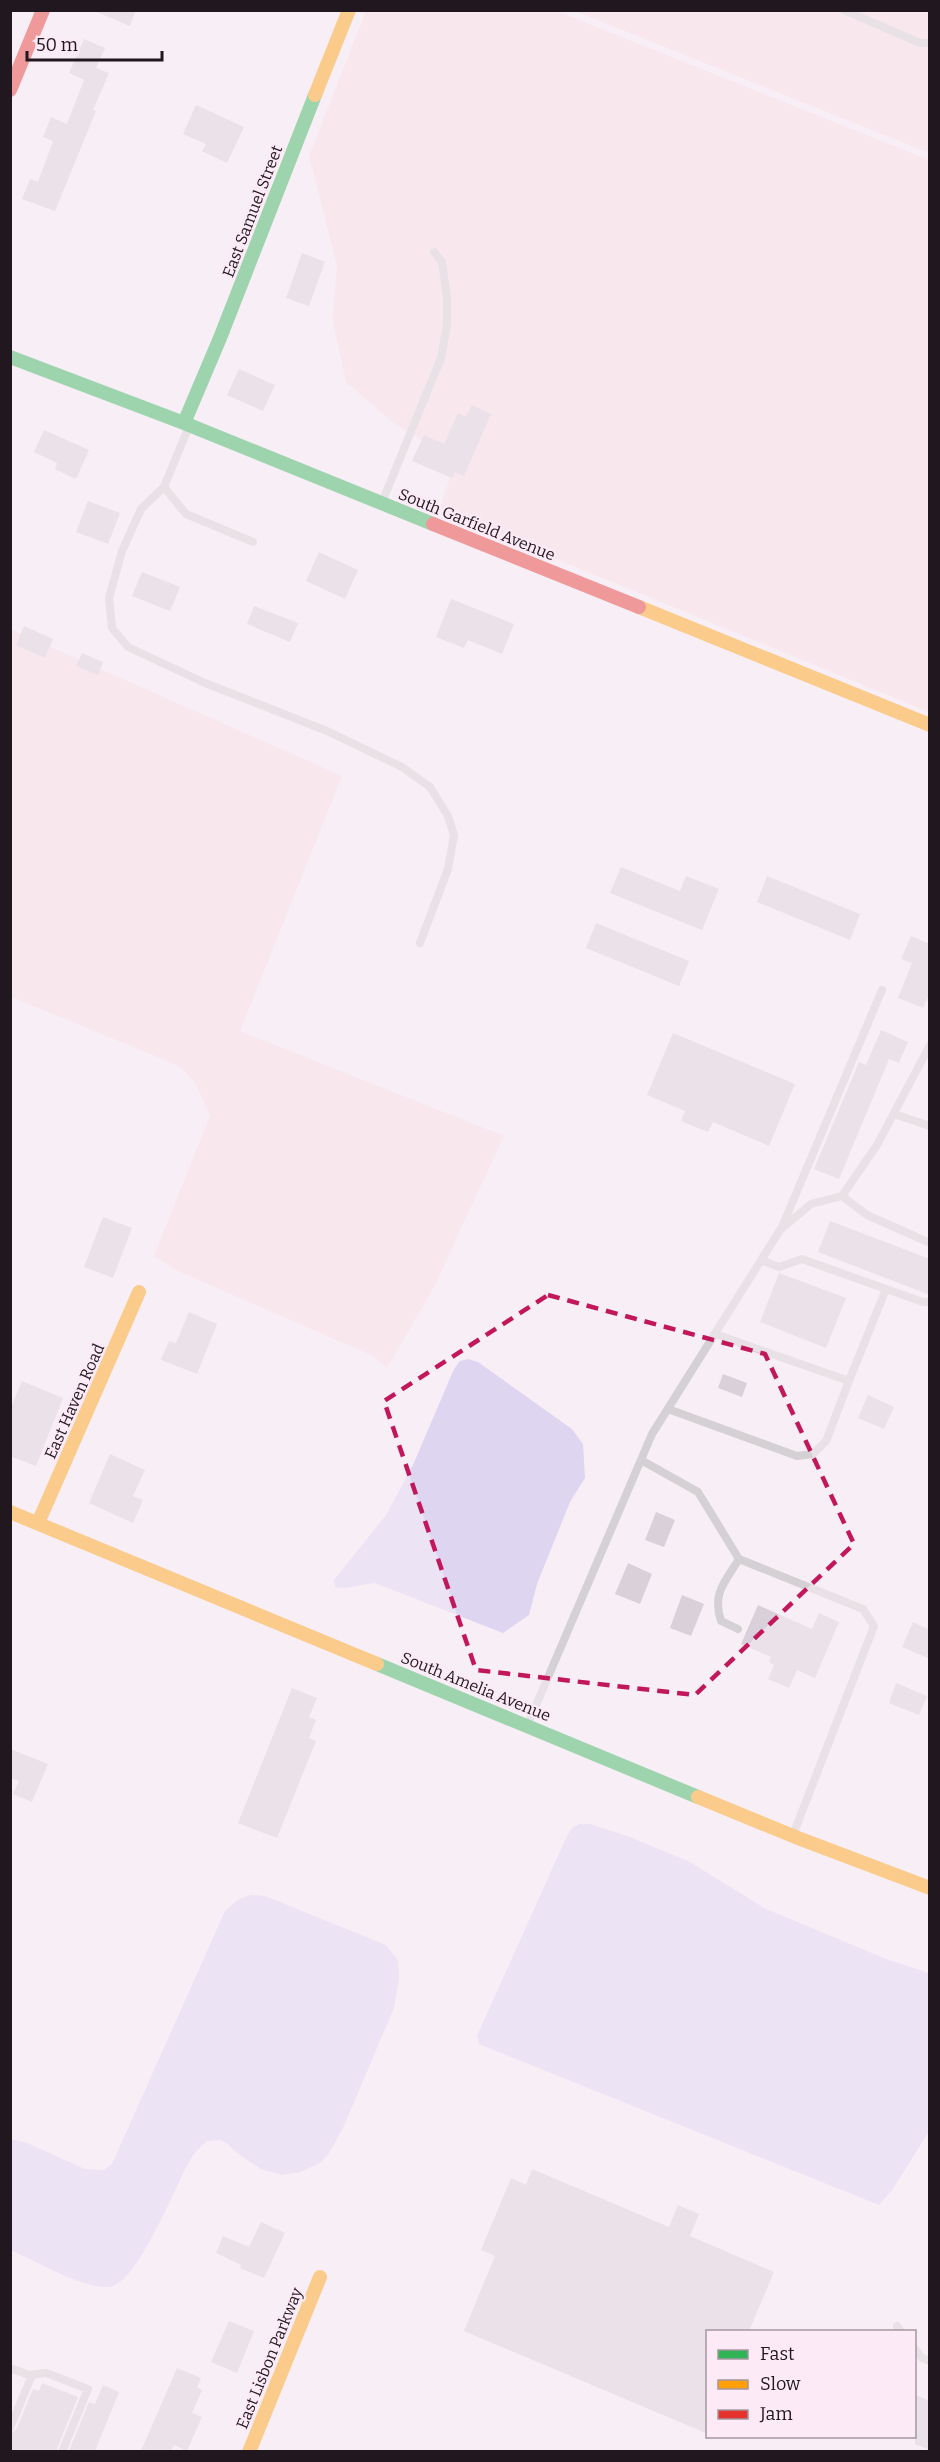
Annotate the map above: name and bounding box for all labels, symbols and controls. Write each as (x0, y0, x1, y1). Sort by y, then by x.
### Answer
scale bar (27, 24, 162, 62)
text: 50 m (36, 34, 78, 56)
street label: East Samuel Street (219, 142, 286, 280)
street label: South Garfield Avenue (396, 484, 558, 565)
street label: East Haven Road (41, 1340, 108, 1462)
street label: South Amelia Avenue (398, 1648, 553, 1725)
street label: East Lisbon Parkway (232, 2284, 307, 2432)
legend (706, 2330, 916, 2438)
text: Fast (760, 2343, 795, 2365)
text: Slow (760, 2373, 801, 2395)
text: Jam (759, 2403, 793, 2425)

